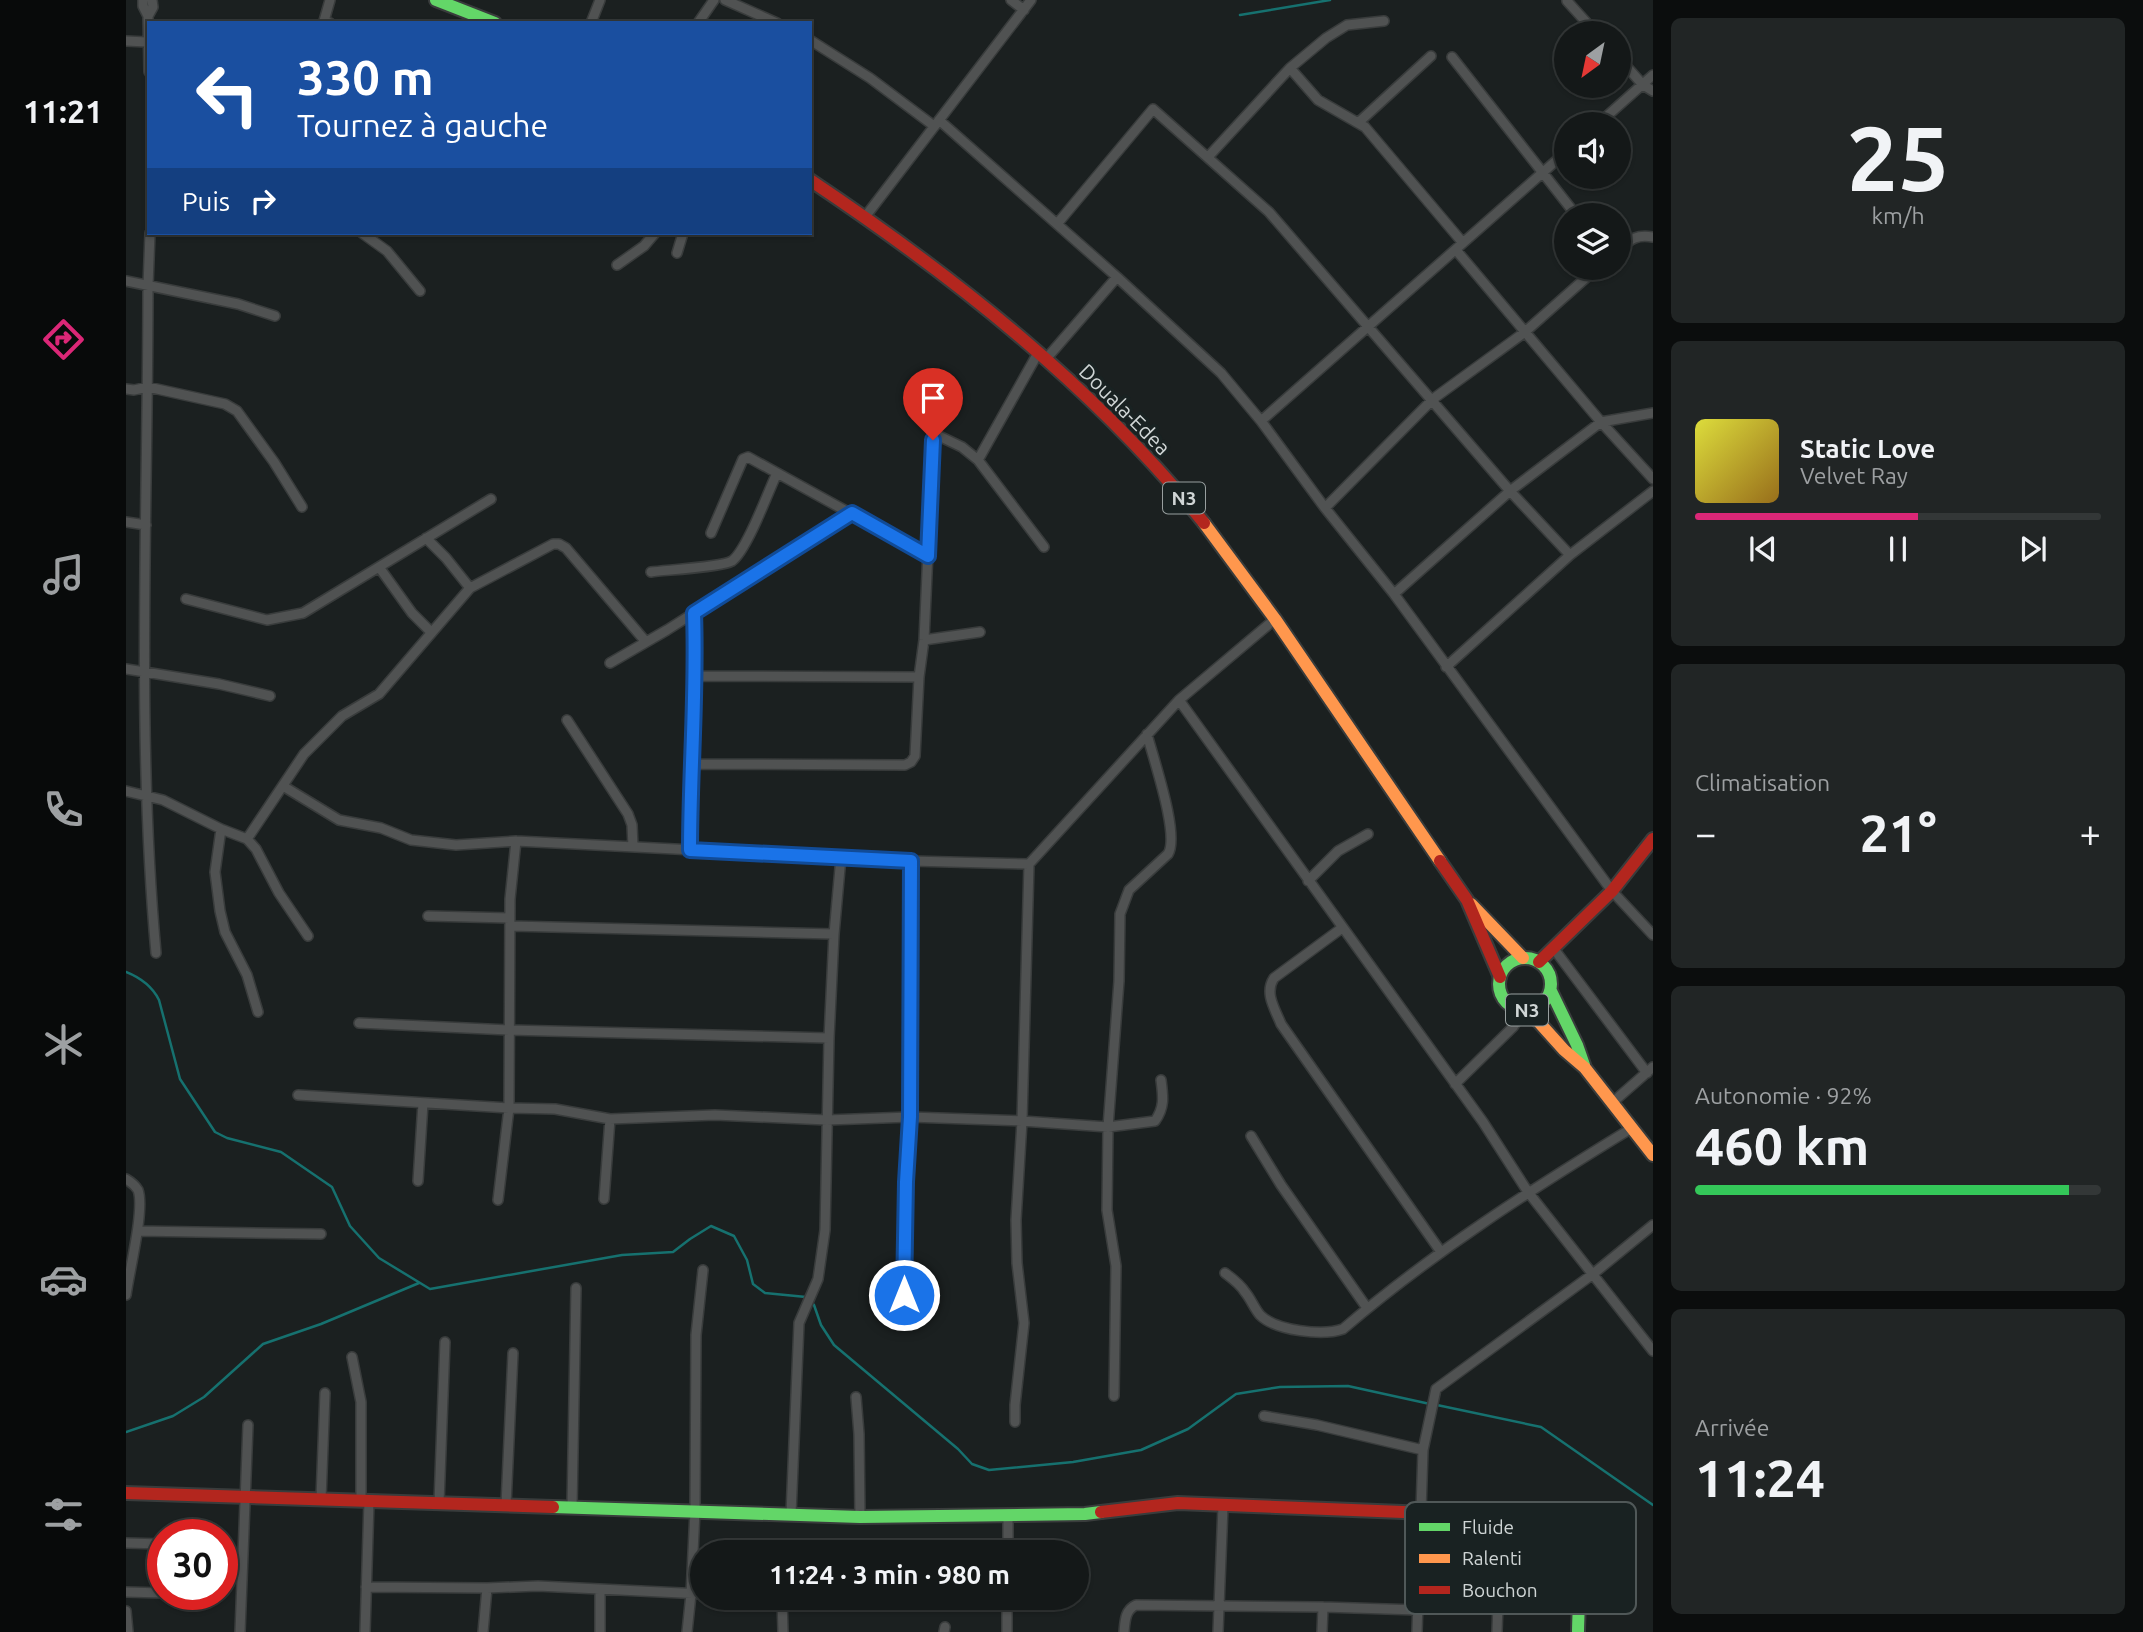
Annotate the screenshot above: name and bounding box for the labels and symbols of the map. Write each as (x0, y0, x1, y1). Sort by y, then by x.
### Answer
north arrow (1554, 21, 1631, 98)
street label: Douala-Edea (1075, 359, 1175, 459)
pin (903, 368, 963, 440)
road number: N3 (1163, 482, 1205, 513)
road number: N3 (1506, 994, 1548, 1026)
position arrow (867, 1258, 941, 1332)
legend (1405, 1502, 1636, 1614)
text: Fluide (1462, 1516, 1514, 1538)
speed limit sign: 30 (147, 1519, 238, 1610)
text: Ralenti (1462, 1547, 1522, 1569)
text: Bouchon (1462, 1579, 1538, 1601)

